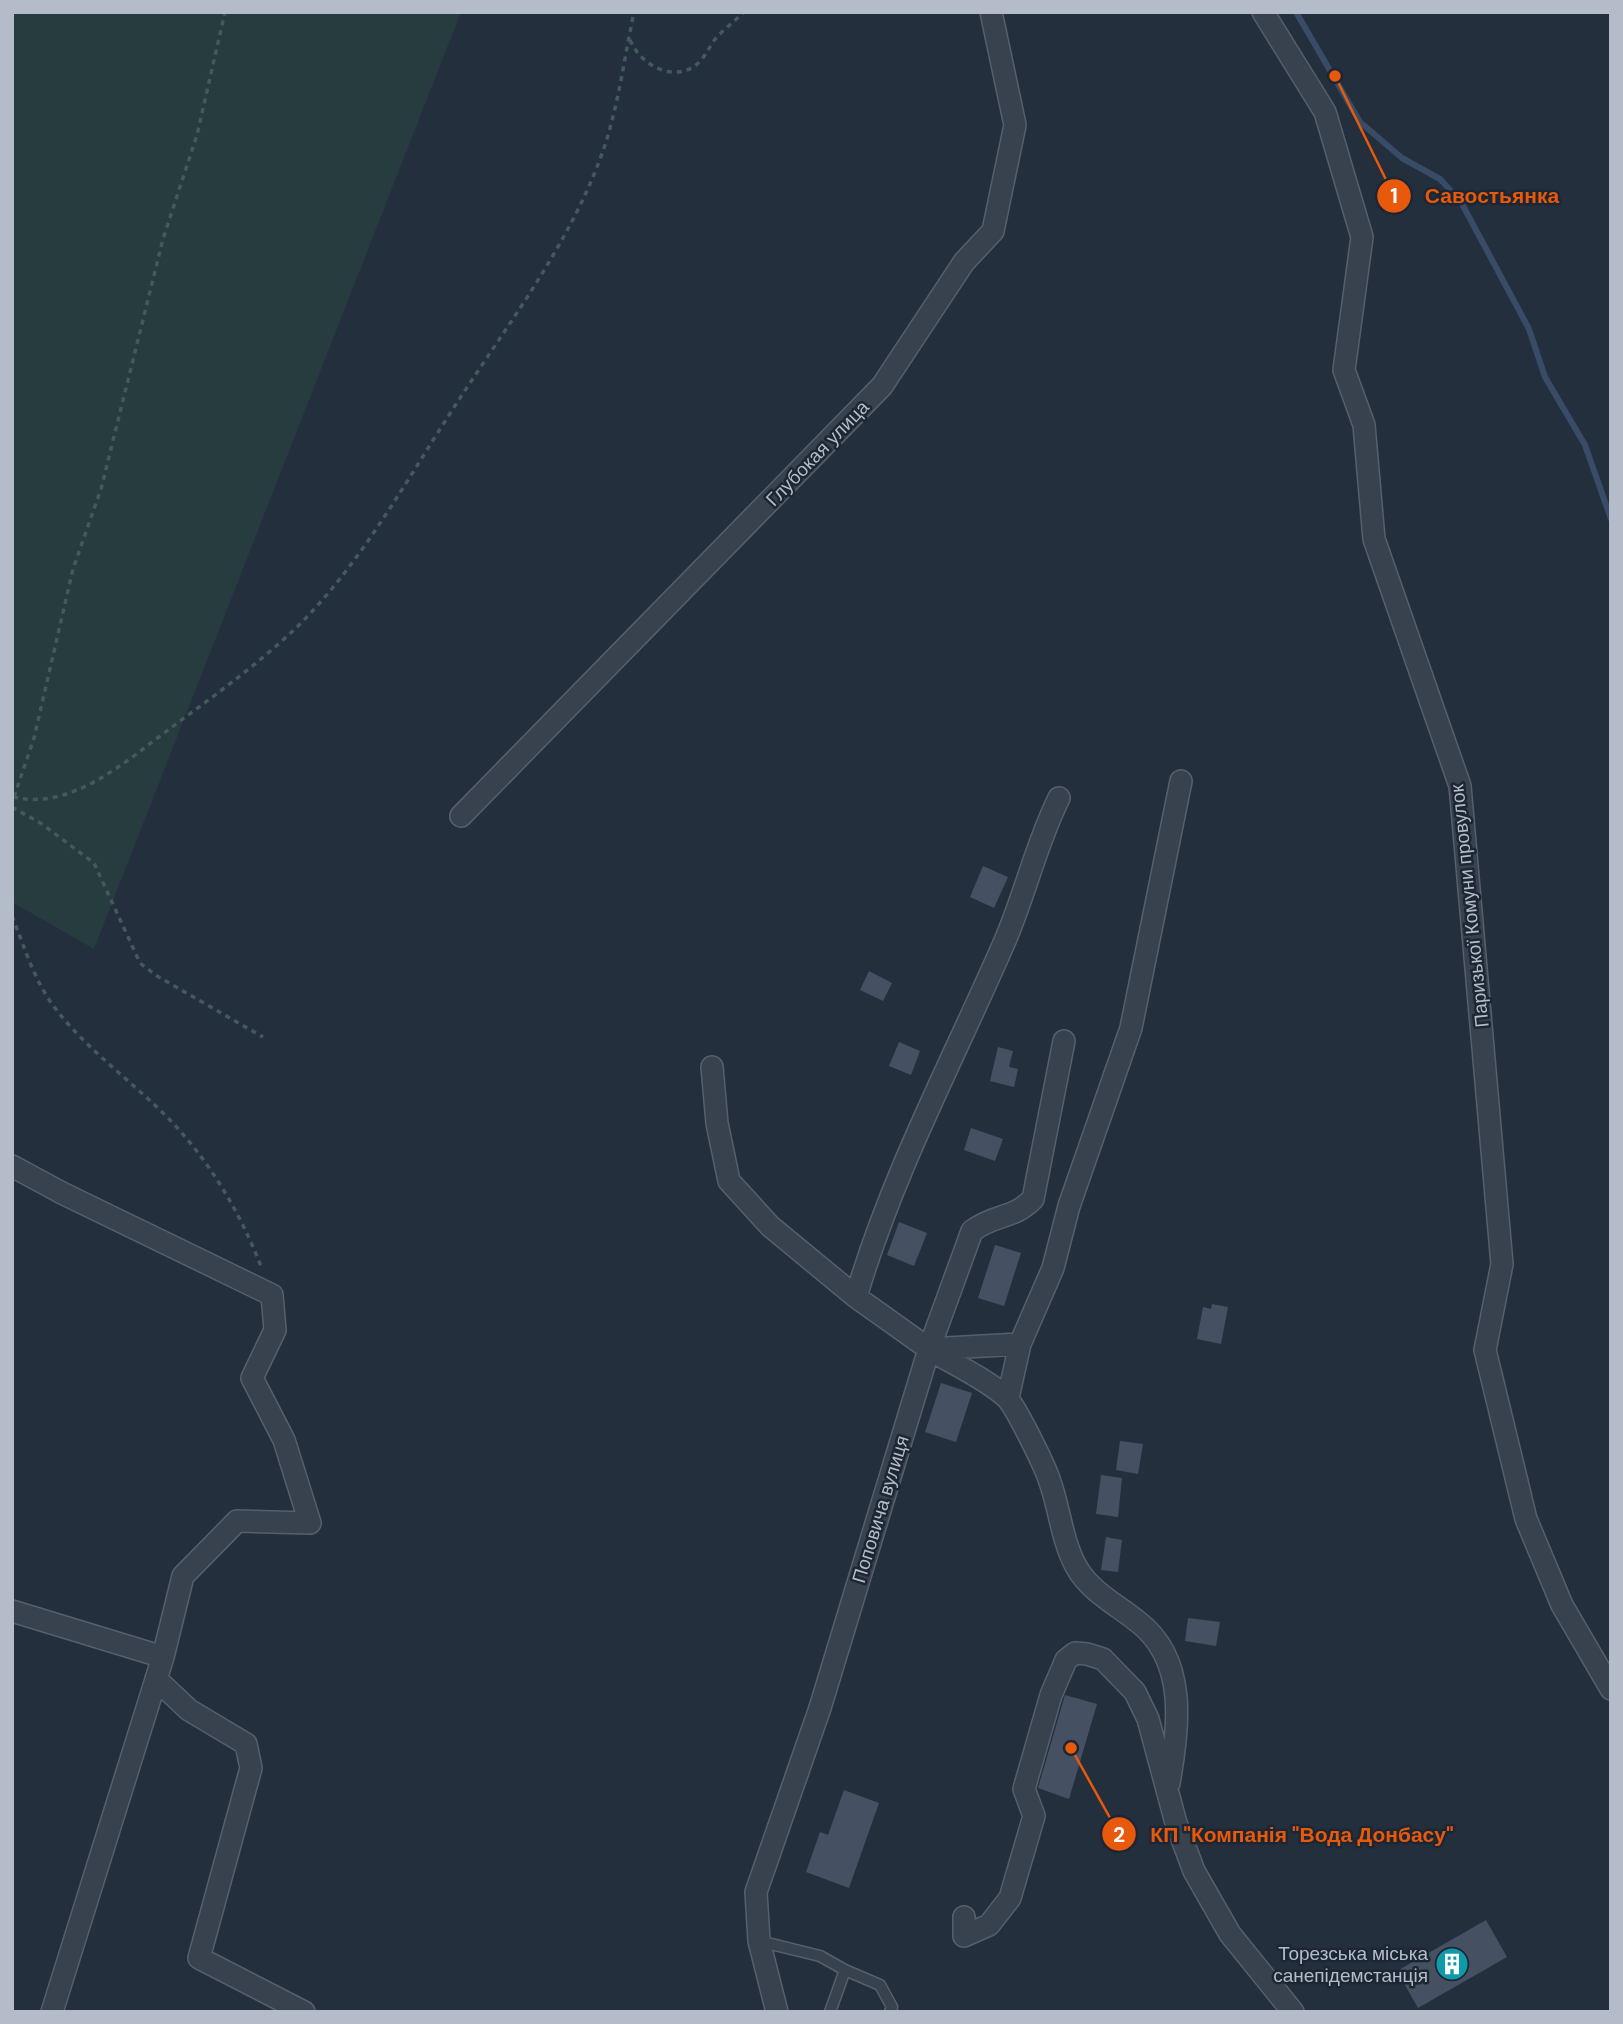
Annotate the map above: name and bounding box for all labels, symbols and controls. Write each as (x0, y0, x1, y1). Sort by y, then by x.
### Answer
callout: Савостьянка (1376, 175, 1574, 217)
text: 1 (1390, 182, 1398, 210)
text: Савостьянка (1425, 182, 1559, 210)
street label: Глубокая улица (760, 395, 875, 512)
street label: Паризької Комуни провулок (1444, 782, 1495, 1029)
street label: Поповича вулиця (846, 1432, 915, 1586)
callout: КП "Компанія "Вода Донбасу" (1101, 1813, 1468, 1855)
text: 2 (1113, 1821, 1125, 1849)
text: КП "Компанія "Вода Донбасу" (1150, 1821, 1454, 1849)
place label: Торезська міська санепідемстанція (1273, 1941, 1428, 1988)
building icon: Торезська міська санепідемстанція (1433, 1945, 1471, 1983)

